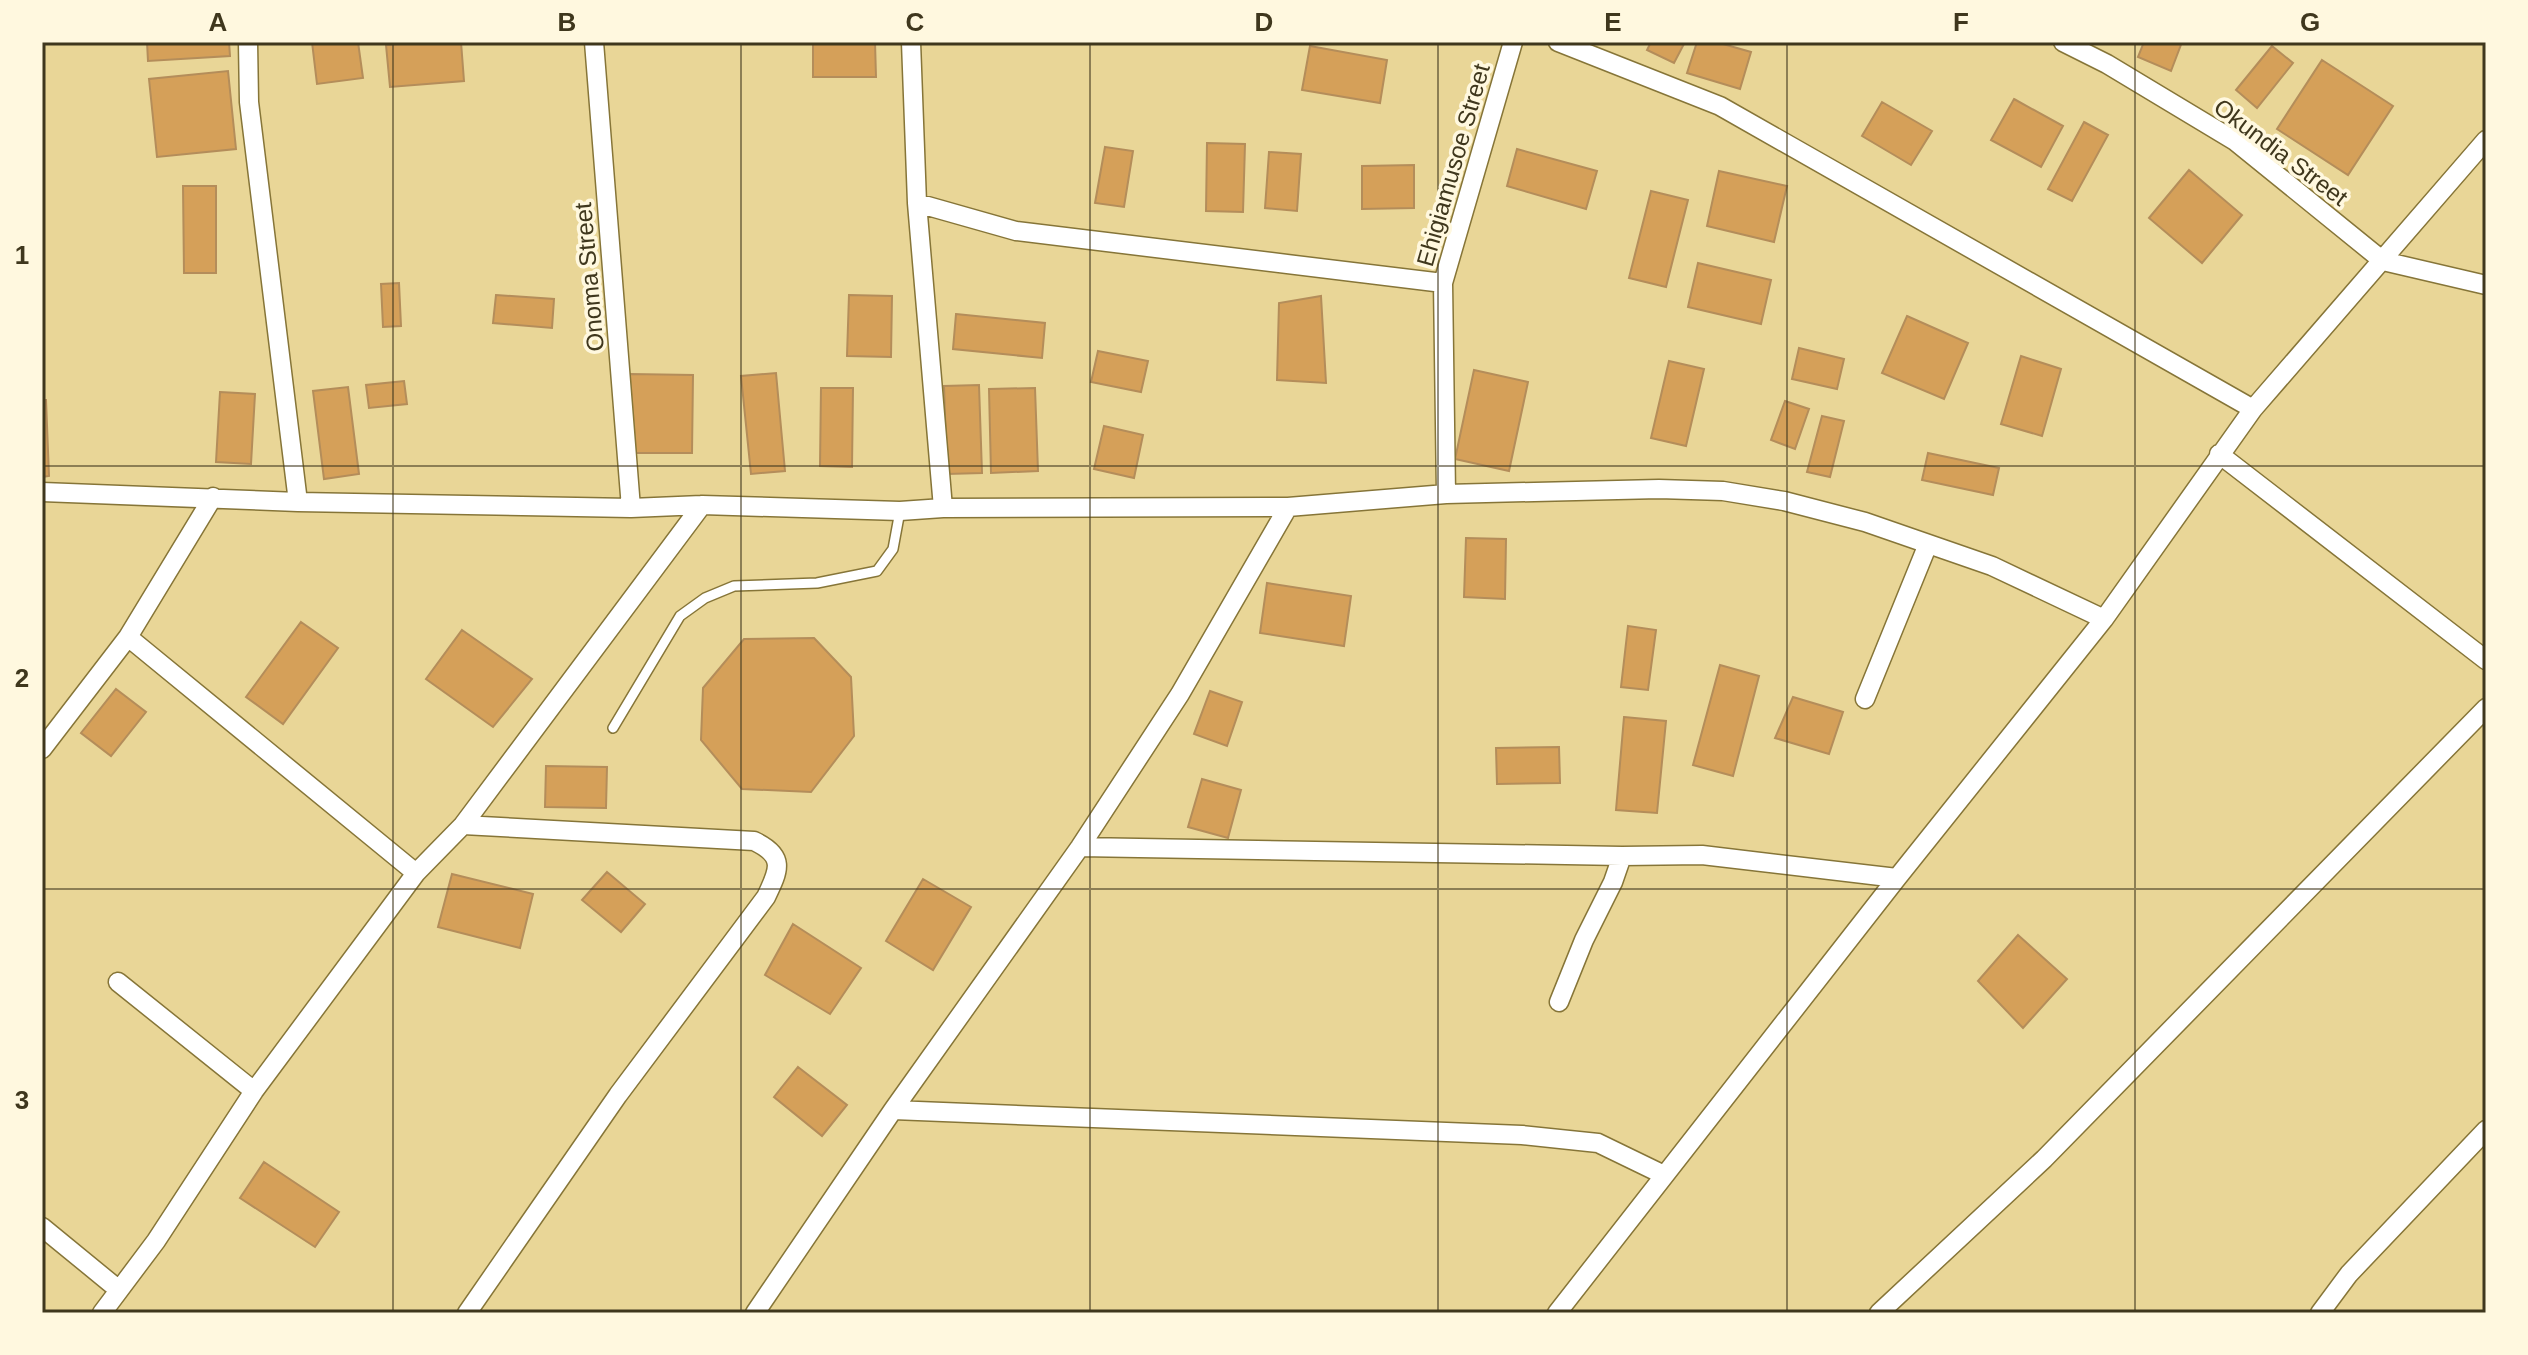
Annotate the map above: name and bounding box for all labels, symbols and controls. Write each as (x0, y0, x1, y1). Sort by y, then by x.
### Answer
text: A (209, 7, 228, 37)
text: B (558, 7, 576, 37)
text: C (906, 7, 925, 37)
text: D (1255, 7, 1273, 37)
text: E (1604, 7, 1622, 37)
text: F (1953, 7, 1969, 37)
text: G (2300, 7, 2320, 37)
street label: Ehigiamusoe Street (1411, 60, 1495, 269)
street label: Okundia Street (2209, 93, 2353, 211)
street label: Onoma Street (569, 201, 609, 353)
text: 1 (15, 240, 29, 270)
text: 2 (15, 663, 29, 693)
text: 3 (15, 1085, 29, 1115)

